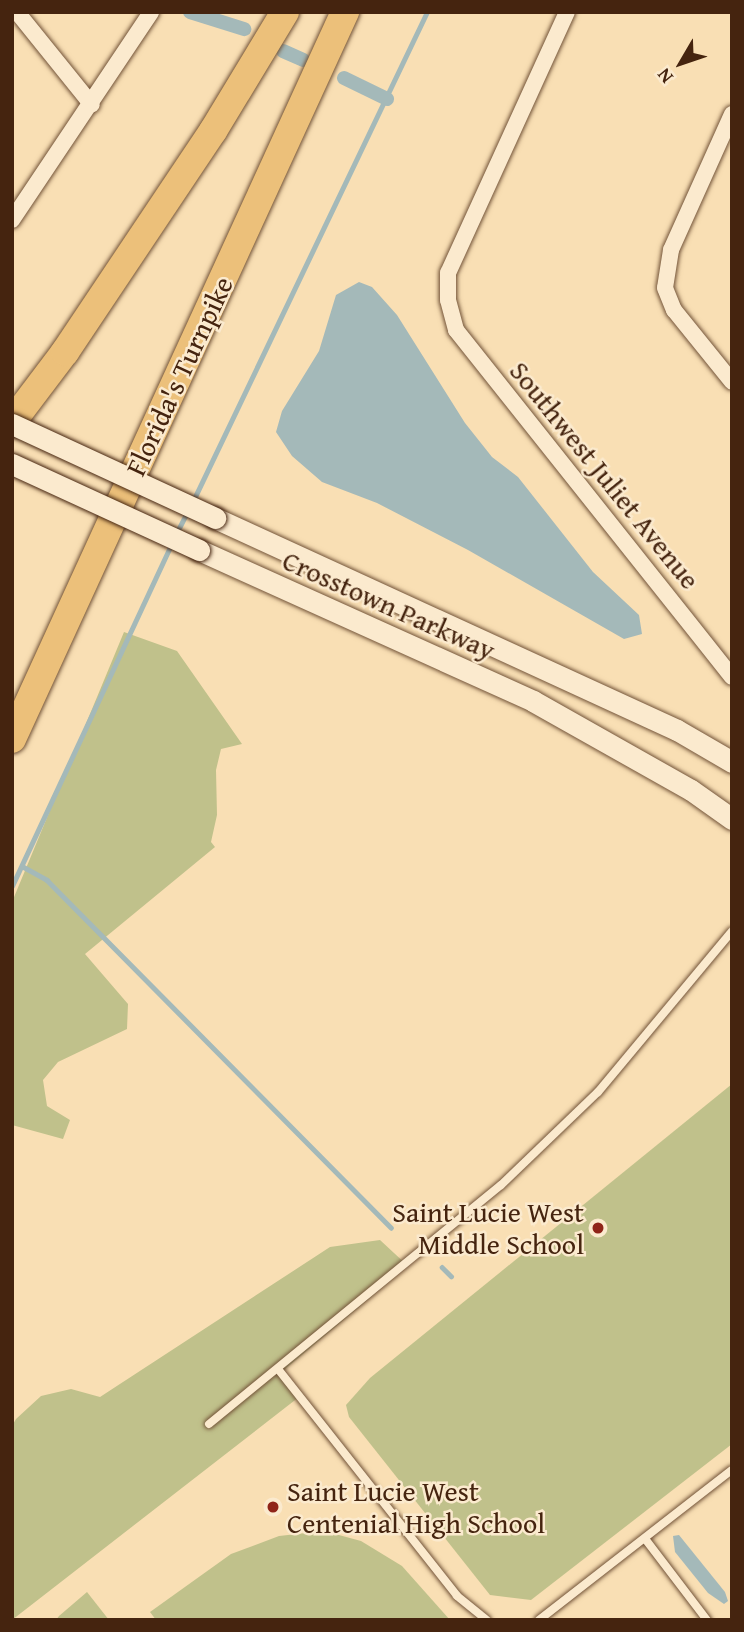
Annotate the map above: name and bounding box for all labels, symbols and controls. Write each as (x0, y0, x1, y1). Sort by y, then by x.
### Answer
north arrow (646, 28, 716, 98)
text: N (650, 62, 680, 90)
street label: Florida's Turnpike (118, 271, 240, 481)
street label: Southwest Juliet Avenue (503, 354, 707, 596)
street label: Crosstown Parkway (278, 543, 500, 667)
place label: Saint Lucie West Middle School (392, 1195, 584, 1261)
marker: Saint Lucie West Middle School (590, 1220, 606, 1236)
place label: Saint Lucie West Centenial High School (287, 1474, 545, 1540)
marker: Saint Lucie West Centenial High School (265, 1499, 281, 1515)

